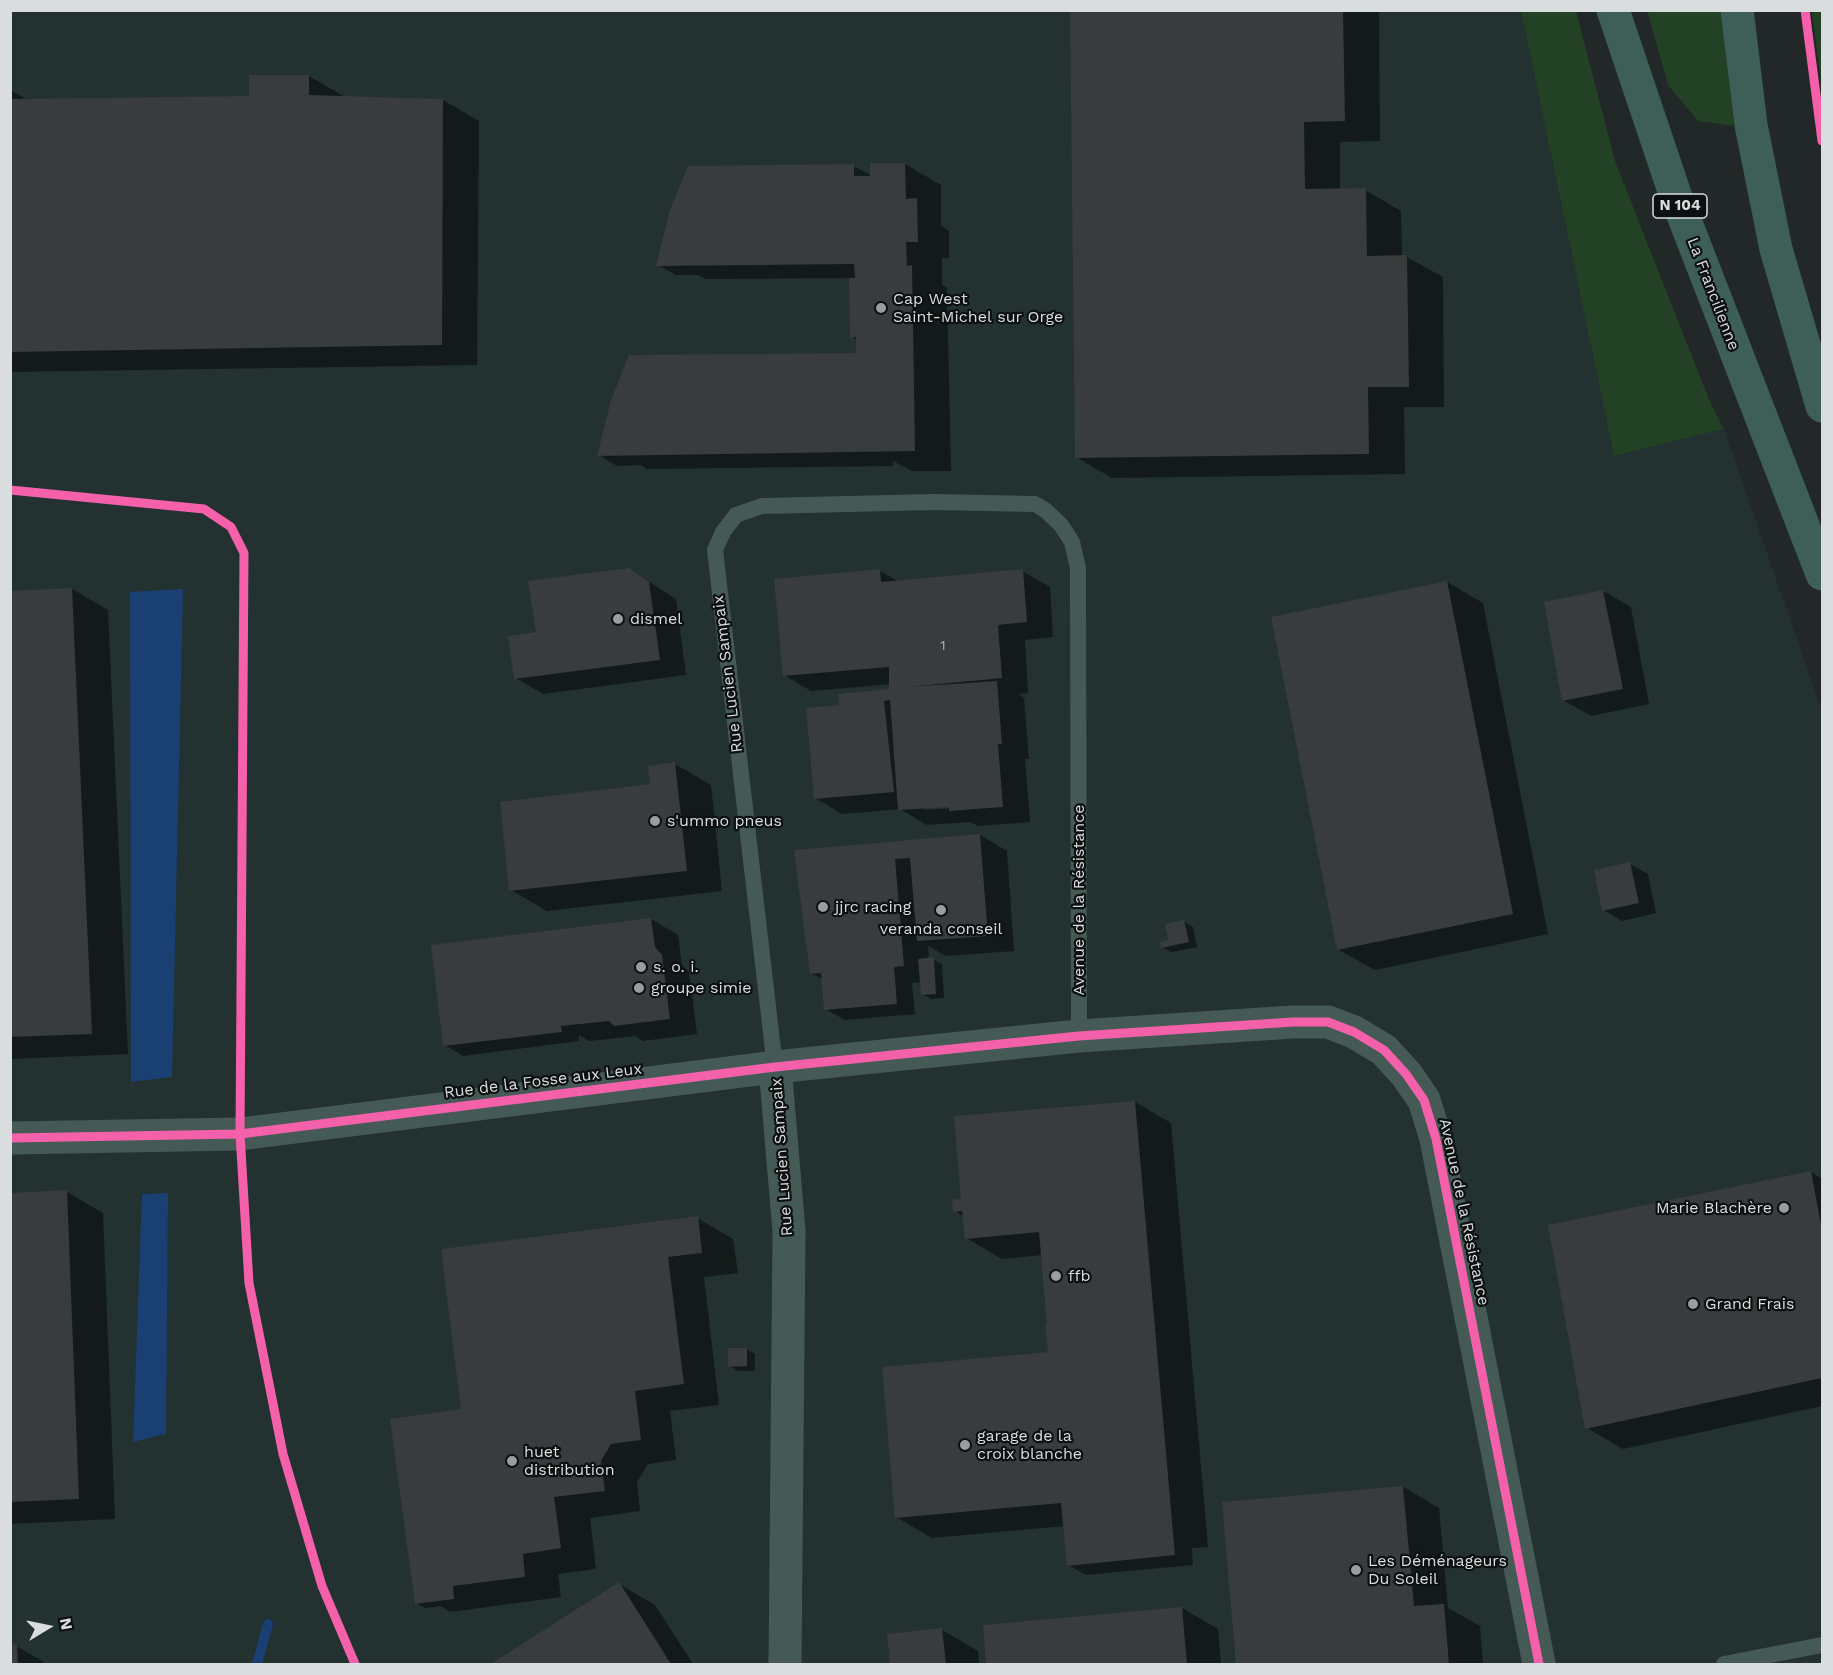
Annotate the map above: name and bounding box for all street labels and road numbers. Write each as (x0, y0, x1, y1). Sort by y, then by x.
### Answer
road number: N 104 (1653, 194, 1707, 218)
street label: La Francilienne (1683, 235, 1743, 353)
street label: Rue Lucien Sampaix (709, 594, 747, 754)
street label: Avenue de la Résistance (1069, 805, 1089, 995)
street label: Rue de la Fosse aux Leux (443, 1059, 643, 1103)
street label: Rue Lucien Sampaix (767, 1077, 797, 1237)
street label: Avenue de la Résistance (1435, 1117, 1493, 1307)

